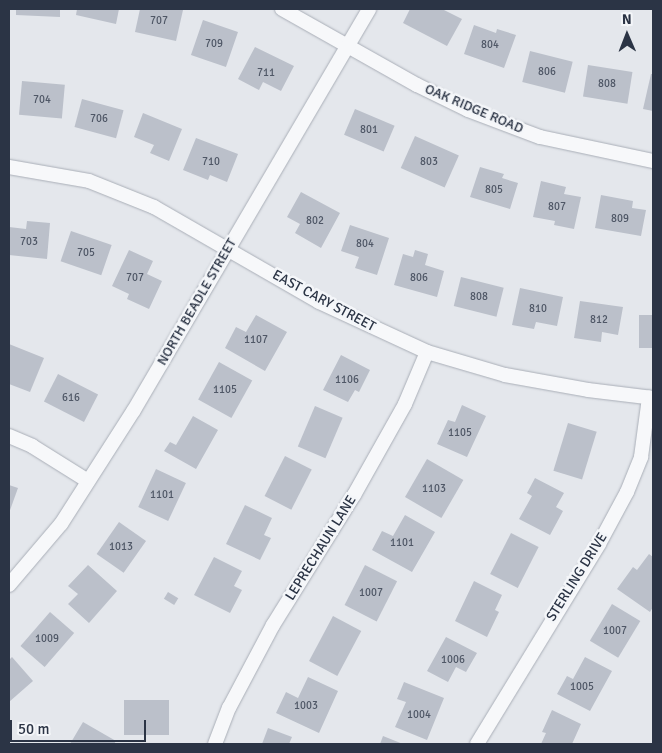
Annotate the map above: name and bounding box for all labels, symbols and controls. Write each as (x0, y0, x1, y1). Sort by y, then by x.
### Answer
north arrow (602, 10, 652, 60)
text: N (622, 11, 632, 28)
house number: 707 (150, 14, 168, 28)
house number: 709 (205, 37, 223, 51)
house number: 804 (481, 38, 499, 52)
house number: 806 (538, 65, 556, 79)
house number: 711 (257, 66, 275, 80)
house number: 808 (598, 77, 616, 91)
street label: OAK RIDGE ROAD (422, 81, 526, 137)
house number: 704 (33, 93, 51, 107)
house number: 706 (90, 112, 108, 126)
house number: 801 (360, 123, 378, 137)
house number: 710 (202, 155, 220, 169)
house number: 803 (420, 155, 438, 169)
house number: 805 (485, 183, 503, 197)
house number: 807 (548, 200, 566, 214)
house number: 809 (611, 212, 629, 226)
house number: 802 (306, 214, 324, 228)
house number: 703 (20, 235, 38, 249)
street label: NORTH BEADLE STREET (154, 235, 240, 369)
house number: 804 (356, 237, 374, 251)
house number: 705 (77, 246, 95, 260)
street label: EAST CARY STREET (270, 267, 378, 335)
house number: 707 (126, 271, 144, 285)
house number: 806 (410, 271, 428, 285)
house number: 808 (470, 290, 488, 304)
house number: 810 (529, 302, 547, 316)
house number: 812 (590, 313, 608, 327)
house number: 1107 (244, 333, 268, 347)
house number: 1106 (335, 373, 359, 387)
house number: 1105 (213, 383, 237, 397)
house number: 616 (62, 391, 80, 405)
house number: 1105 (448, 426, 472, 440)
house number: 1103 (422, 482, 446, 496)
house number: 1101 (150, 488, 174, 502)
street label: LEPRECHAUN LANE (282, 492, 360, 604)
street label: STERLING DRIVE (543, 530, 611, 624)
house number: 1101 (390, 536, 414, 550)
house number: 1013 (109, 540, 133, 554)
house number: 1007 (359, 586, 383, 600)
house number: 1007 (603, 624, 627, 638)
house number: 1009 (35, 632, 59, 646)
house number: 1006 (441, 653, 465, 667)
house number: 1005 (570, 680, 594, 694)
house number: 1003 (294, 699, 318, 713)
house number: 1004 (407, 708, 431, 722)
scale bar (12, 710, 149, 742)
text: 50 m (18, 720, 49, 738)

